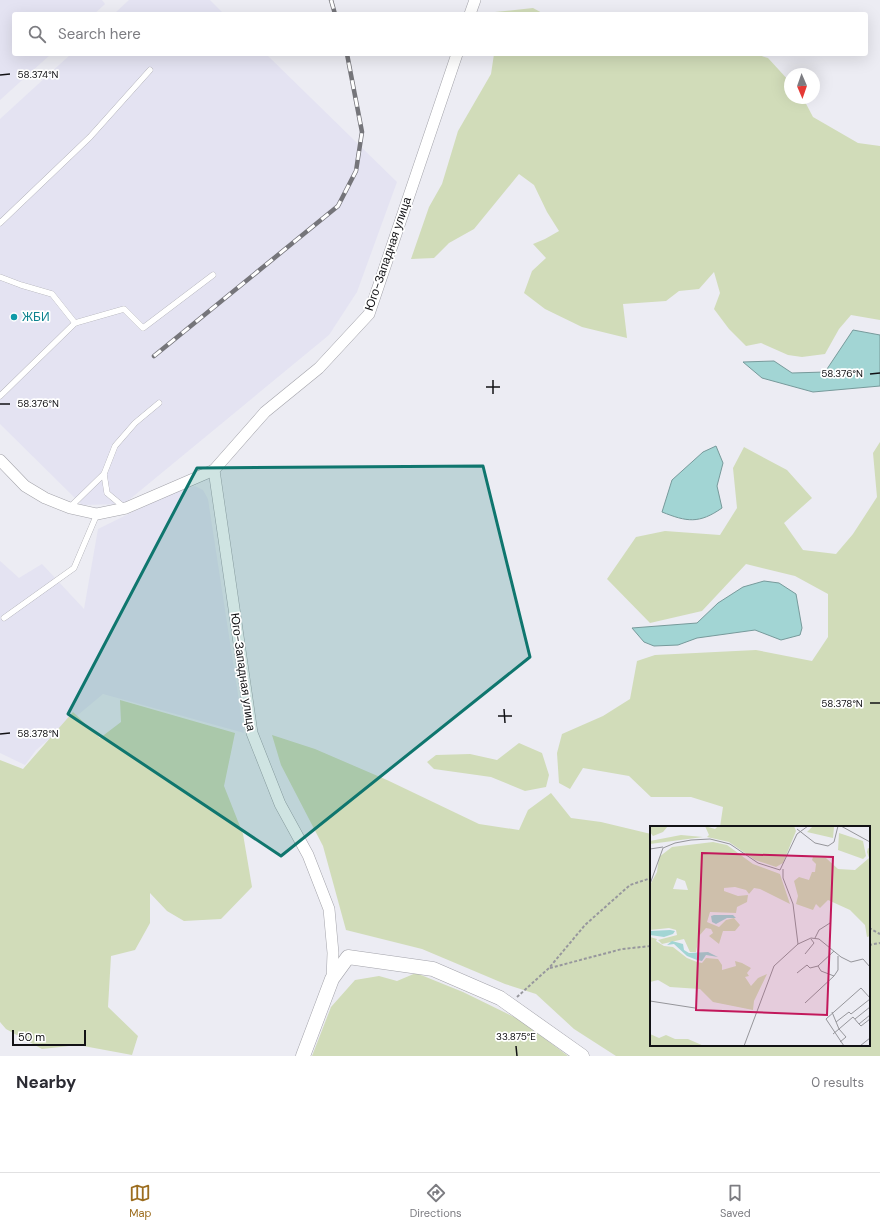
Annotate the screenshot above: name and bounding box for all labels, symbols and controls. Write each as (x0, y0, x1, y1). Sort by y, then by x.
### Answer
search box (12, 12, 868, 56)
icon: search (26, 23, 48, 45)
text: Search here (58, 24, 141, 44)
text: 58.374°N (17, 68, 59, 81)
north arrow (784, 68, 820, 104)
street label: Юго-Западная улица (361, 195, 415, 313)
place label: ЖБИ (22, 309, 50, 325)
marker: ЖБИ (9, 312, 19, 322)
text: 58.376°N (821, 367, 863, 380)
text: 58.376°N (17, 397, 59, 410)
street label: Юго-Западная улица (227, 612, 259, 733)
text: 58.378°N (821, 697, 863, 710)
text: 58.378°N (17, 727, 59, 740)
inset map (650, 826, 870, 1046)
scale bar (12, 1028, 86, 1047)
text: 50 m (18, 1030, 45, 1044)
text: 33.875°E (496, 1030, 536, 1043)
text: Nearby (16, 1071, 76, 1093)
text: 0 results (811, 1074, 864, 1091)
tab: Map (129, 1182, 151, 1220)
tab: Directions (410, 1182, 462, 1220)
tab: Saved (720, 1182, 751, 1220)

